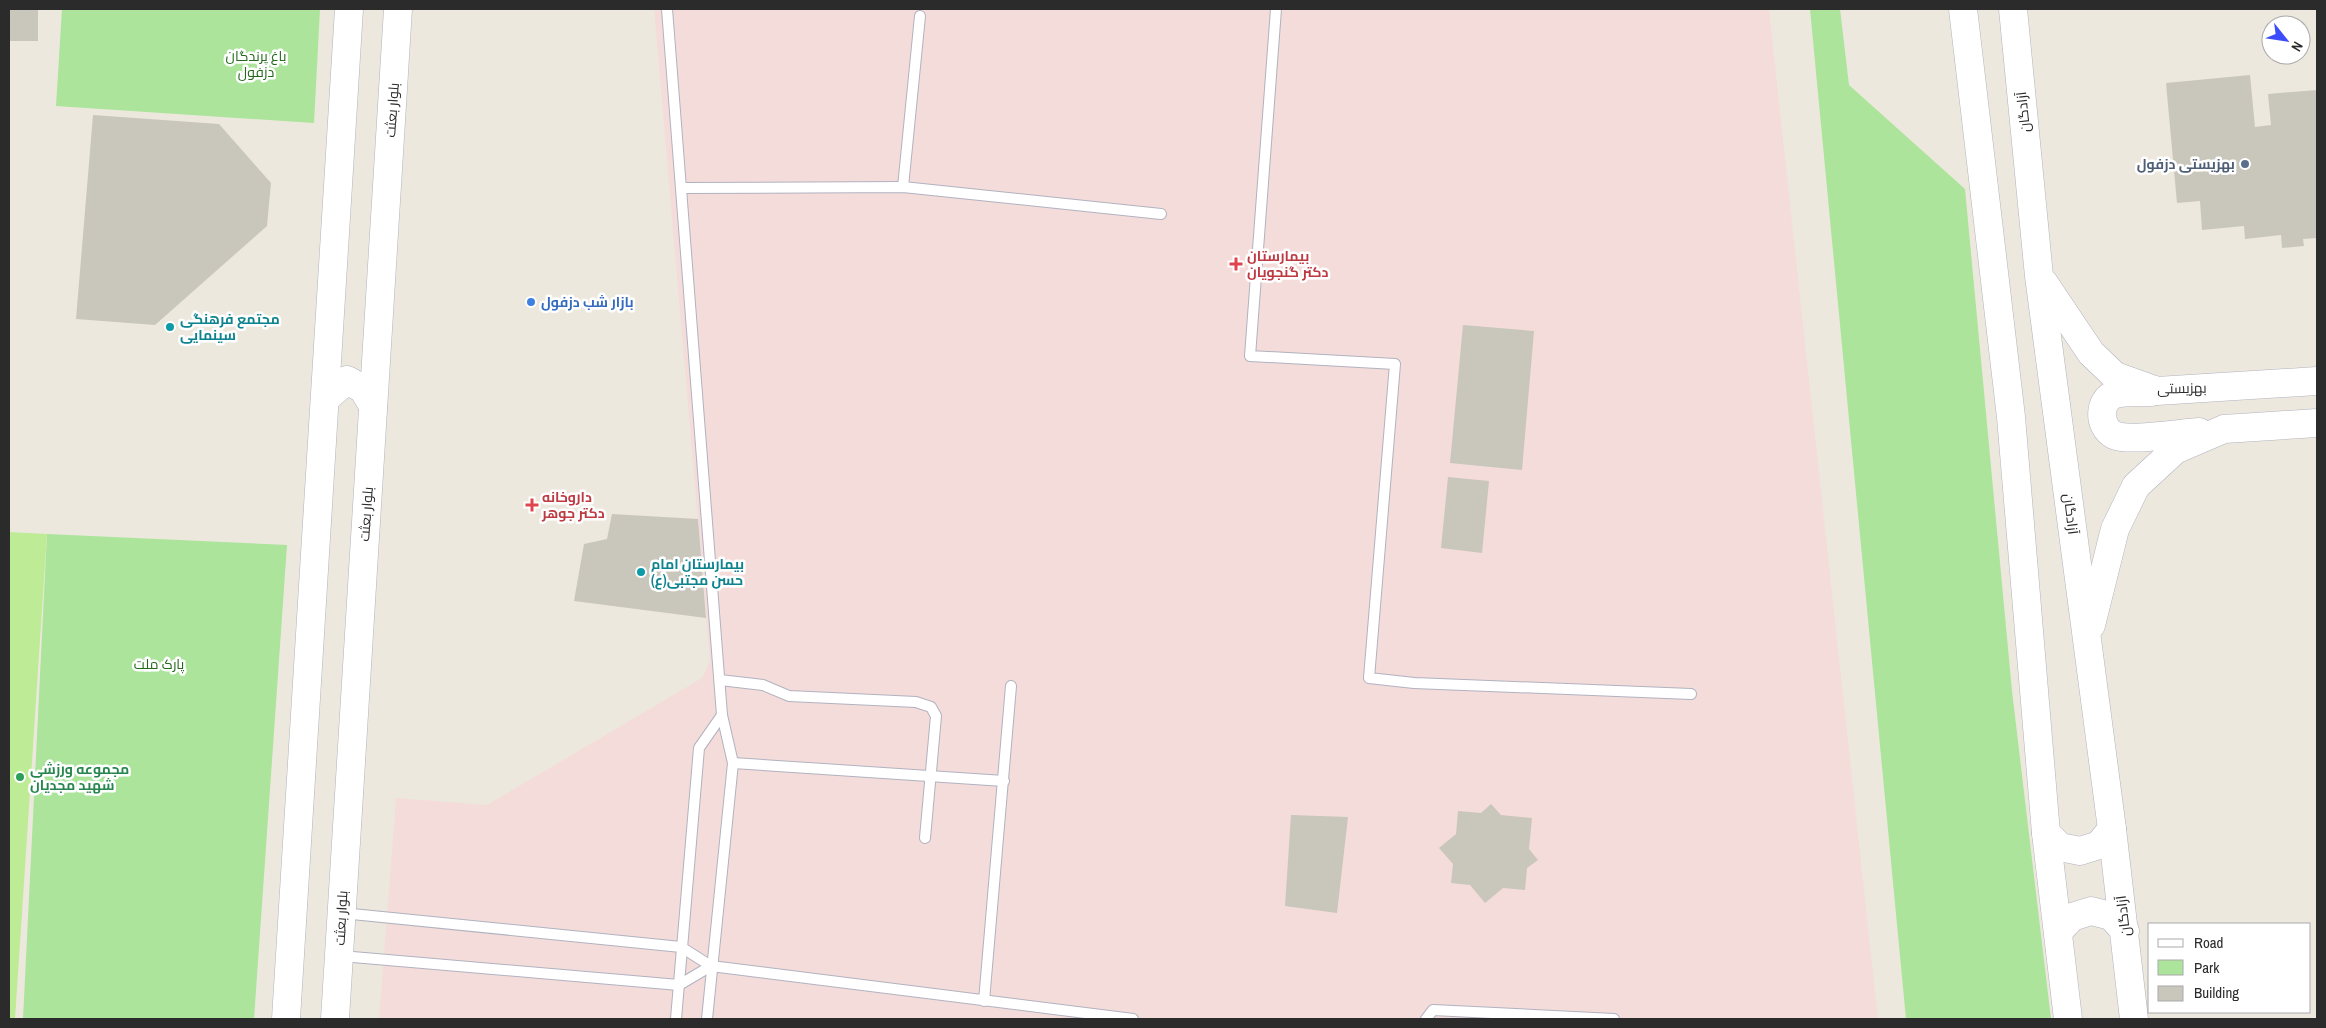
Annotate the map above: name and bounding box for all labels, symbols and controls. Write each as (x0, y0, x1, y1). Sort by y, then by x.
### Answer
north arrow (2261, 15, 2311, 65)
text: N (2287, 38, 2307, 55)
park label: باغ پرندگان دزفول (226, 47, 286, 81)
street label: بلوار بعثت (381, 82, 403, 138)
street label: آزادگان (2012, 91, 2034, 133)
place label: بهزیستی دزفول (2137, 155, 2235, 173)
marker: بهزیستی دزفول (2239, 158, 2251, 170)
place label: بیمارستان دکتر گنجویان (1247, 247, 1329, 281)
marker: بیمارستان دکتر گنجویان (1229, 257, 1243, 271)
place label: بازار شب دزفول (541, 293, 634, 311)
marker: بازار شب دزفول (525, 296, 537, 308)
place label: مجتمع فرهنگی سینمایی (180, 310, 280, 344)
marker: مجتمع فرهنگی سینمایی (164, 321, 176, 333)
street label: بهزیستی (2157, 379, 2207, 397)
street label: بلوار بعثت (355, 486, 377, 542)
place label: داروخانه دکتر جوهر (541, 488, 605, 522)
street label: آزادگان (2060, 493, 2082, 536)
marker: داروخانه دکتر جوهر (526, 499, 538, 511)
place label: بیمارستان امام حسن مجتبی(ع) (651, 555, 744, 590)
marker: بیمارستان امام حسن مجتبی(ع) (635, 566, 647, 578)
park label: پارک ملت (134, 655, 184, 674)
place label: مجموعه ورزشی شهید مجدیان (30, 760, 129, 794)
marker: مجموعه ورزشی شهید مجدیان (14, 771, 26, 783)
street label: بلوار بعثت (331, 890, 351, 946)
street label: آزادگان (2112, 894, 2134, 937)
legend (2148, 923, 2311, 1013)
text: Road (2194, 932, 2223, 953)
text: Park (2194, 957, 2220, 978)
text: Building (2194, 982, 2239, 1003)

